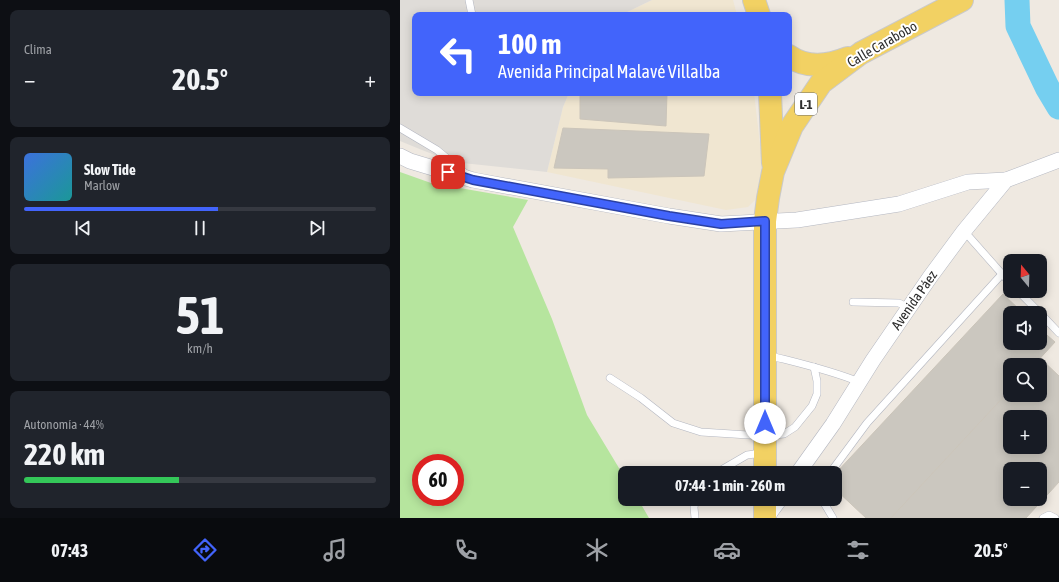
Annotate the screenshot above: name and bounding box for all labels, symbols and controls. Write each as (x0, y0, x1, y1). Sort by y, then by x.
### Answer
street label: Calle Carabobo (844, 18, 920, 70)
icon: left (432, 28, 484, 80)
text: 100 m (498, 28, 561, 60)
text: Clima (24, 42, 52, 57)
text: Avenida Principal Malavé Villalba (498, 61, 720, 82)
text: 20.5° (172, 62, 228, 96)
text: − (24, 66, 35, 92)
text: + (365, 66, 376, 92)
road number: L-1 (795, 93, 817, 115)
pin (431, 155, 465, 189)
text: Slow Tide (84, 161, 136, 178)
icon: arrive (437, 161, 459, 183)
text: Marlow (84, 178, 120, 193)
icon: previous (72, 217, 94, 239)
icon: pause (189, 217, 211, 239)
icon: next (306, 217, 328, 239)
north arrow (1003, 254, 1047, 298)
map controls (1003, 254, 1047, 506)
street label: Avenida Páez (888, 267, 940, 333)
text: 51 (176, 285, 224, 345)
button: sound (1003, 306, 1047, 350)
text: km/h (187, 341, 213, 356)
button: search (1003, 358, 1047, 402)
position arrow (744, 402, 786, 444)
button: + (1003, 410, 1047, 454)
text: Autonomía · 44% (24, 417, 104, 432)
text: 220 km (24, 437, 105, 471)
speed limit sign: 60 (412, 454, 464, 506)
button: − (1003, 462, 1047, 506)
text: 07:44 · 1 min · 260 m (675, 477, 785, 494)
icon: directions (191, 536, 219, 564)
icon: music (321, 536, 349, 564)
icon: phone (452, 536, 480, 564)
icon: climate (583, 536, 611, 564)
icon: car (713, 536, 741, 564)
icon: filters (844, 536, 872, 564)
text: 07:43 (51, 540, 88, 561)
text: 20.5° (974, 540, 1008, 561)

